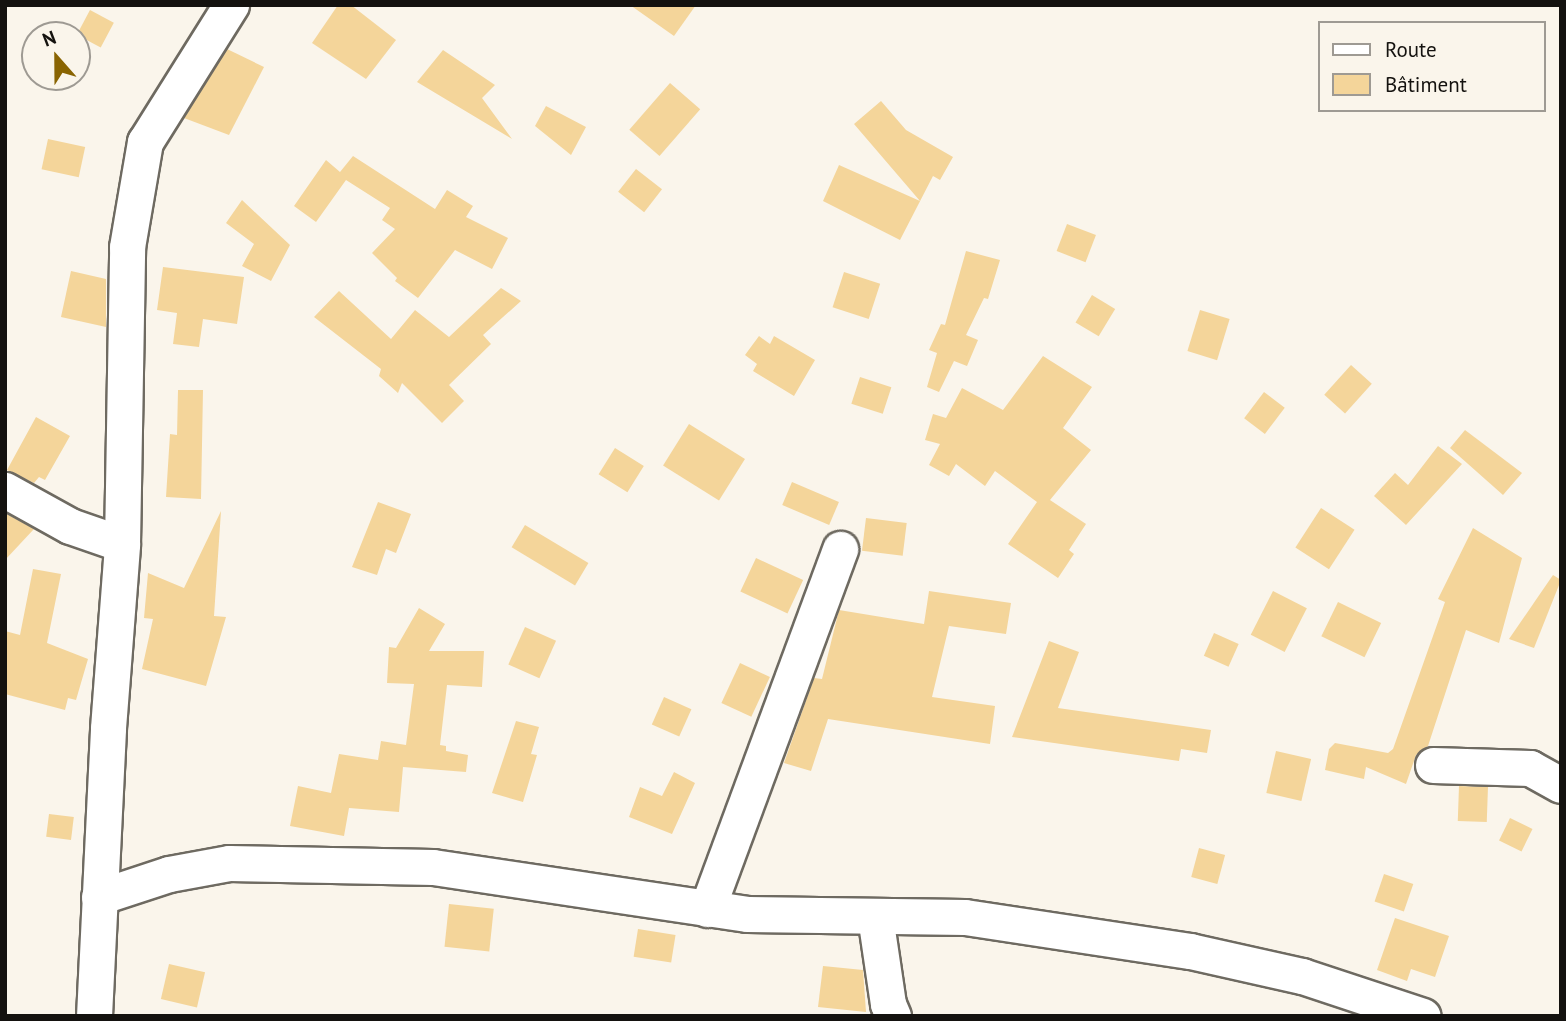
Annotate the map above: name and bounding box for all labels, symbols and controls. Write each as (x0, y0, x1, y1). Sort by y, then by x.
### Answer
north arrow (21, 21, 91, 91)
legend (1318, 21, 1545, 112)
text: N (39, 25, 59, 52)
text: Route (1385, 36, 1437, 63)
text: Bâtiment (1385, 71, 1467, 98)

